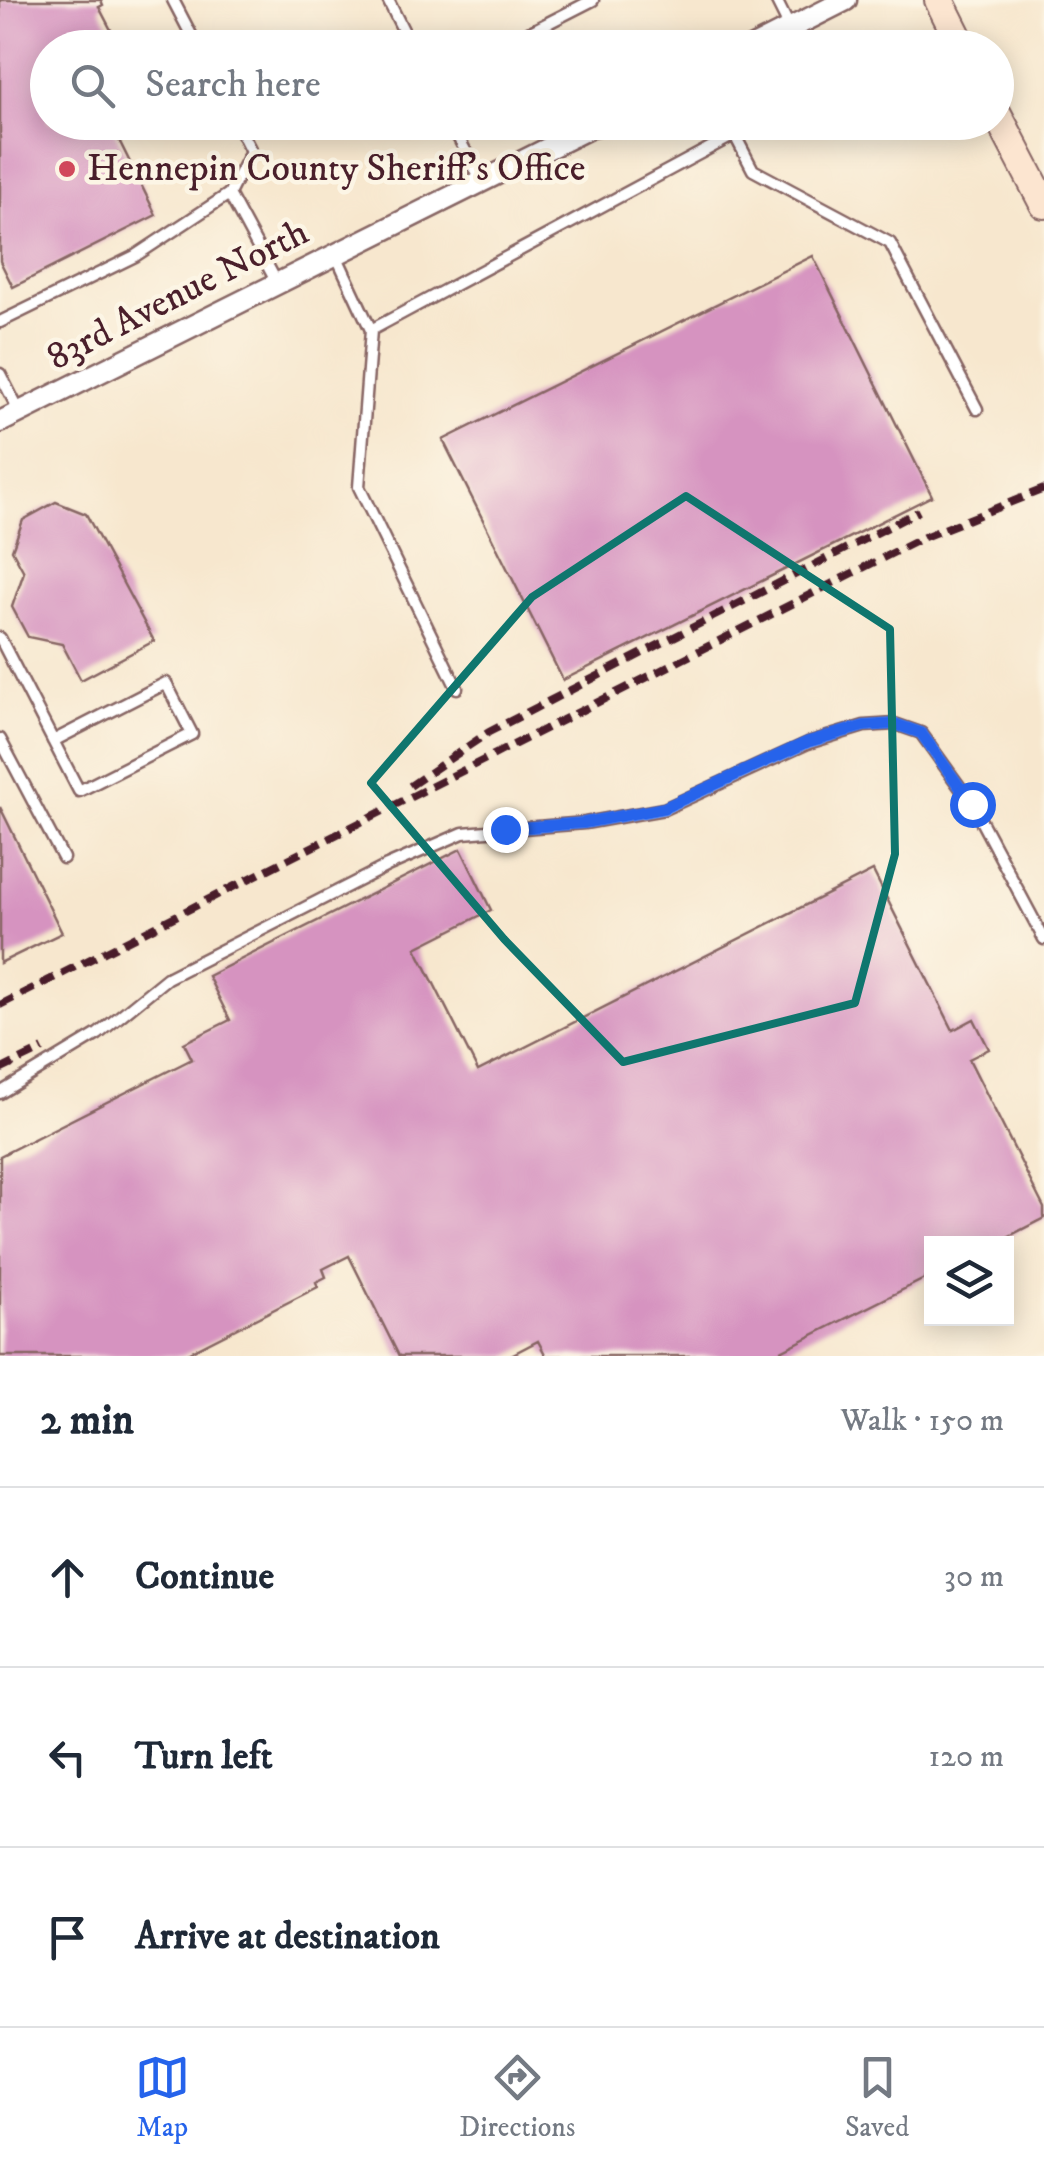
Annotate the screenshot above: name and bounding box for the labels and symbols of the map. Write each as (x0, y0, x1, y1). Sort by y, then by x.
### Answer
place label: Hennepin County Sheriff's Office (87, 145, 586, 193)
marker: Hennepin County Sheriff's Office (56, 158, 78, 180)
street label: 83rd Avenue North (39, 208, 317, 382)
route start (950, 782, 996, 828)
route end (483, 807, 529, 853)

